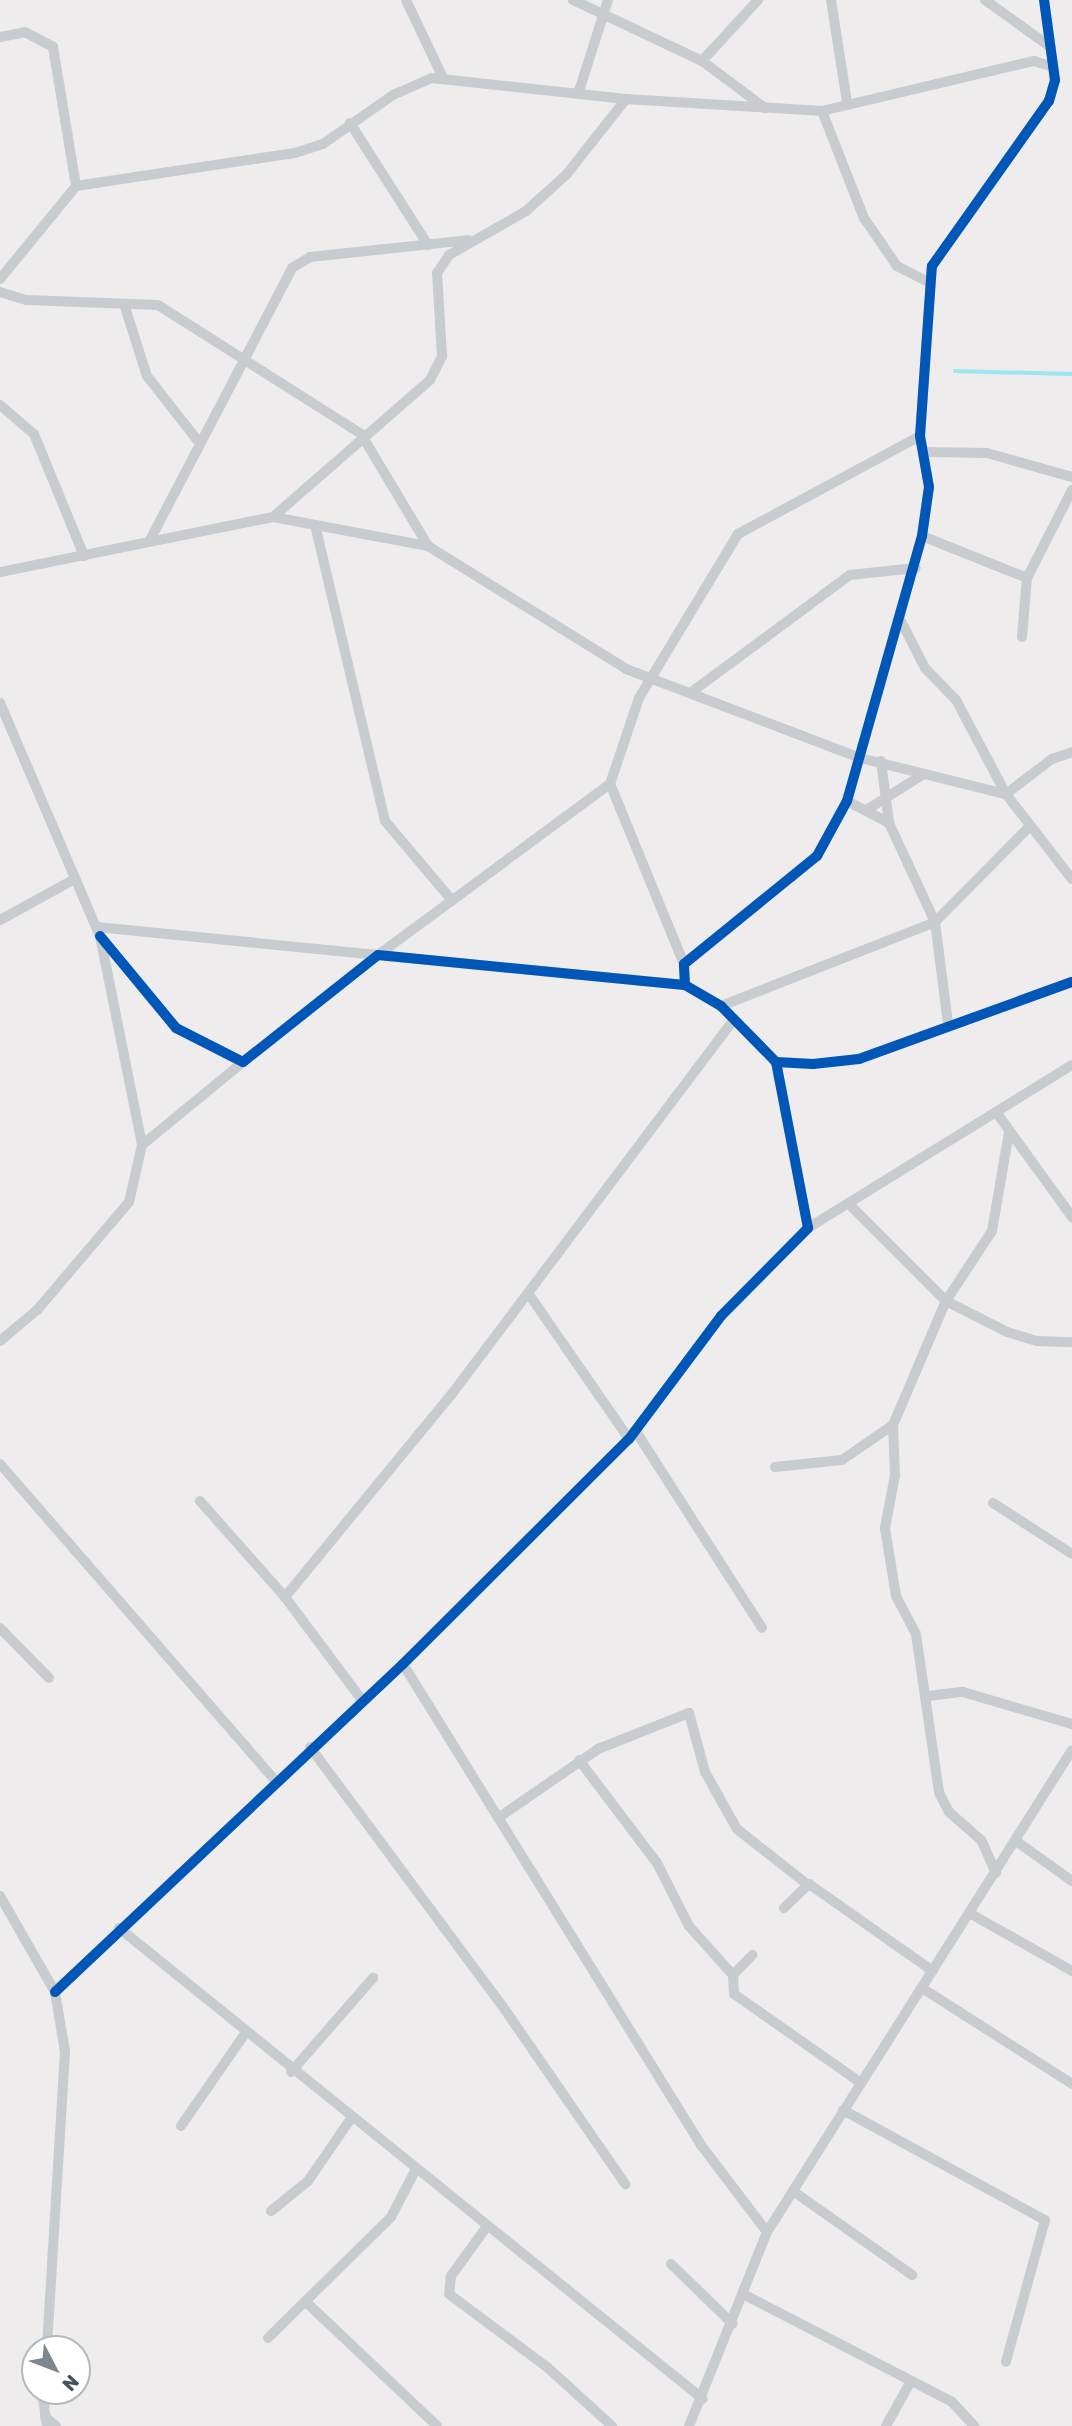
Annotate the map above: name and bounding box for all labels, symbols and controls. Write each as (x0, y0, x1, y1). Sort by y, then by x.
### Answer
north arrow (21, 2335, 91, 2405)
text: N (57, 2370, 84, 2396)

